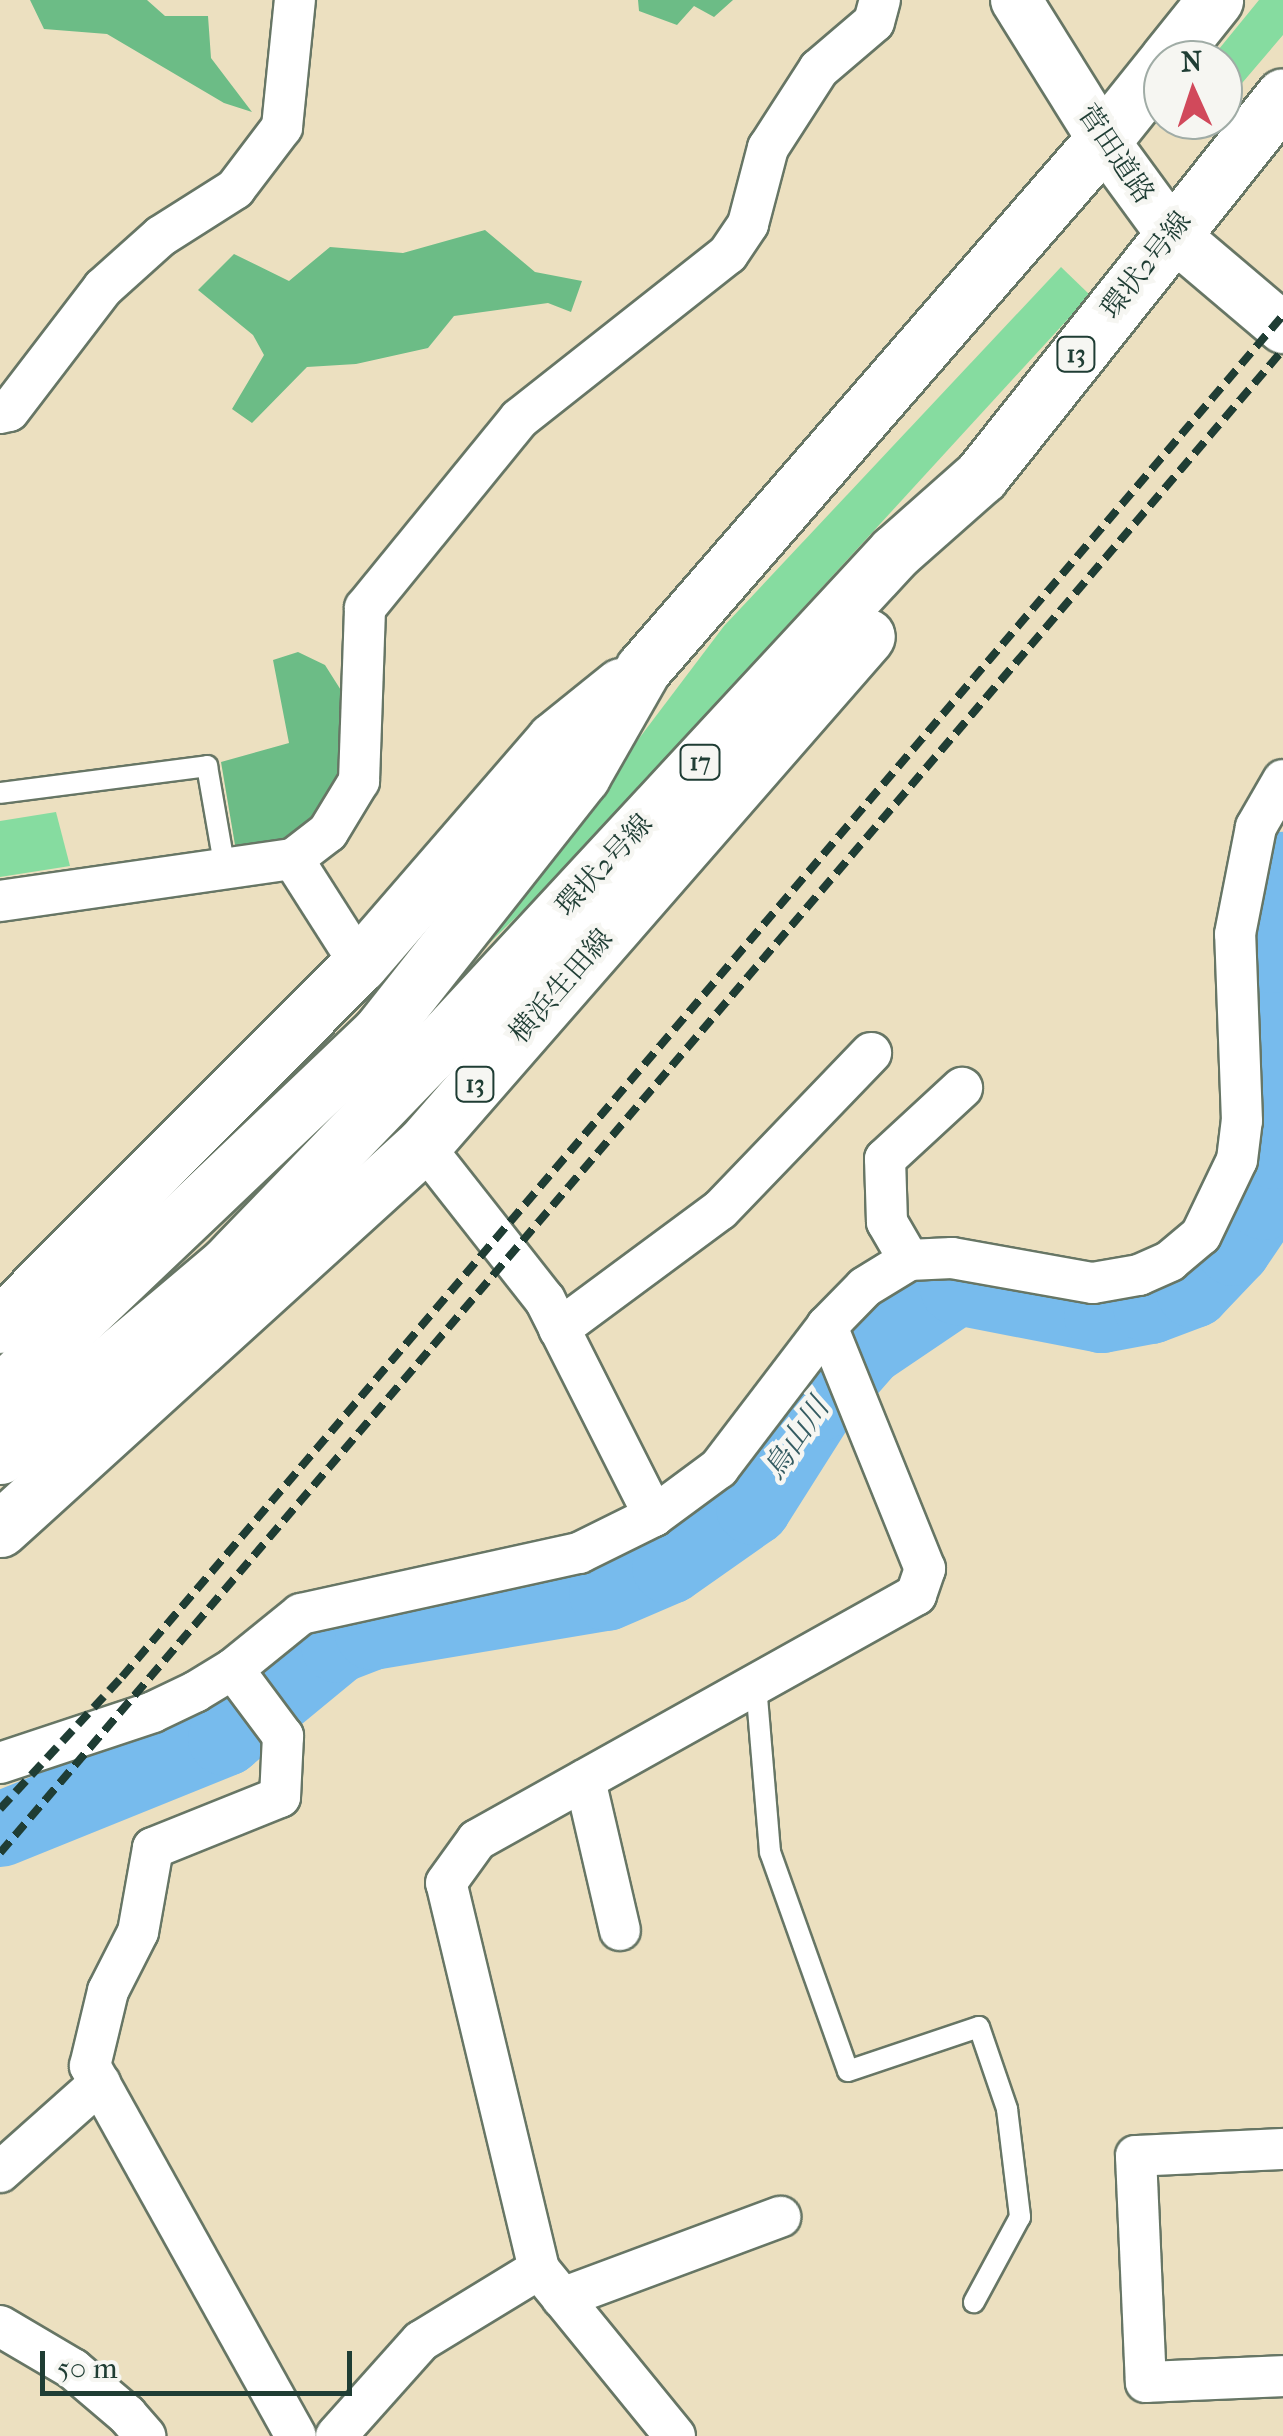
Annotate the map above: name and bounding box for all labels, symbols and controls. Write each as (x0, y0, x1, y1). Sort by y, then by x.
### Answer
north arrow (1143, 40, 1243, 140)
text: N (1180, 45, 1203, 79)
street label: 菅田道路 (1071, 98, 1161, 210)
street label: 環状2号線 (1094, 205, 1198, 325)
road number: 13 (1056, 334, 1096, 374)
road number: 17 (678, 742, 722, 782)
street label: 環状2号線 (549, 807, 659, 923)
street label: 横浜生田線 (502, 922, 620, 1050)
road number: 13 (455, 1064, 495, 1104)
water label: 鳥山川 (757, 1392, 837, 1486)
scale bar (45, 2331, 358, 2393)
text: 50 m (57, 2351, 118, 2386)

